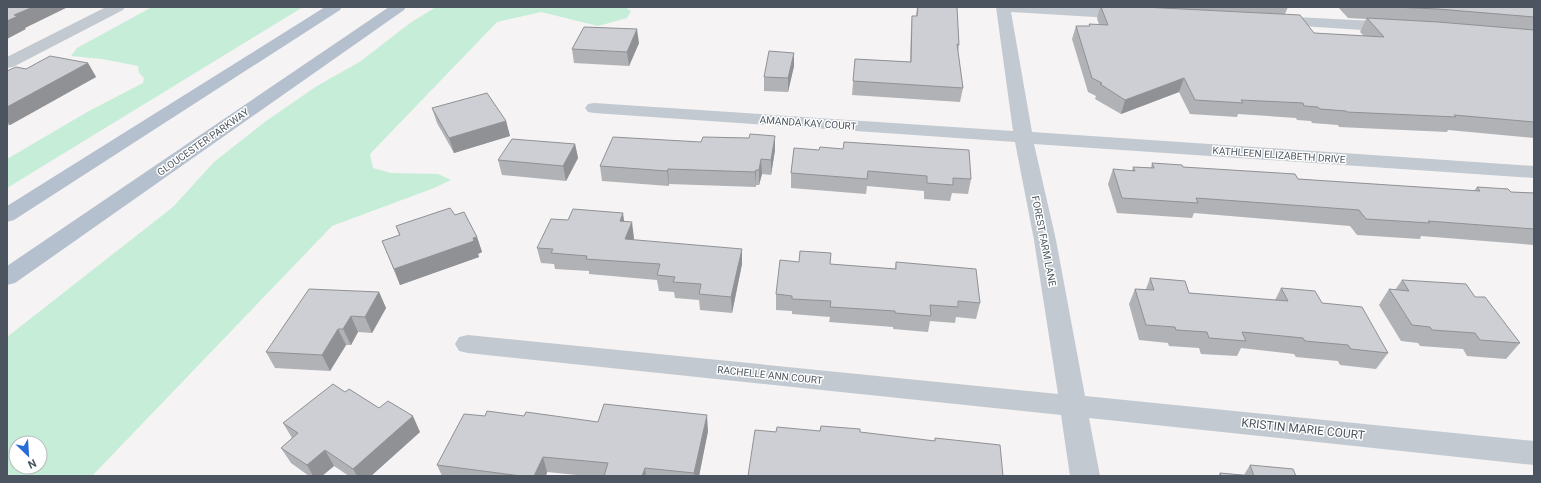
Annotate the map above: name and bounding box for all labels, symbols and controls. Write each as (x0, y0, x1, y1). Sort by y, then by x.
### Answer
street label: GLOUCESTER PARKWAY (155, 106, 251, 178)
street label: AMANDA KAY COURT (759, 114, 857, 132)
street label: KATHLEEN ELIZABETH DRIVE (1212, 145, 1346, 165)
street label: FOREST FARM LANE (1030, 195, 1058, 287)
street label: RACHELLE ANN COURT (717, 364, 823, 386)
street label: KRISTIN MARIE COURT (1241, 416, 1365, 442)
north arrow (8, 435, 48, 475)
text: N (26, 456, 38, 471)

